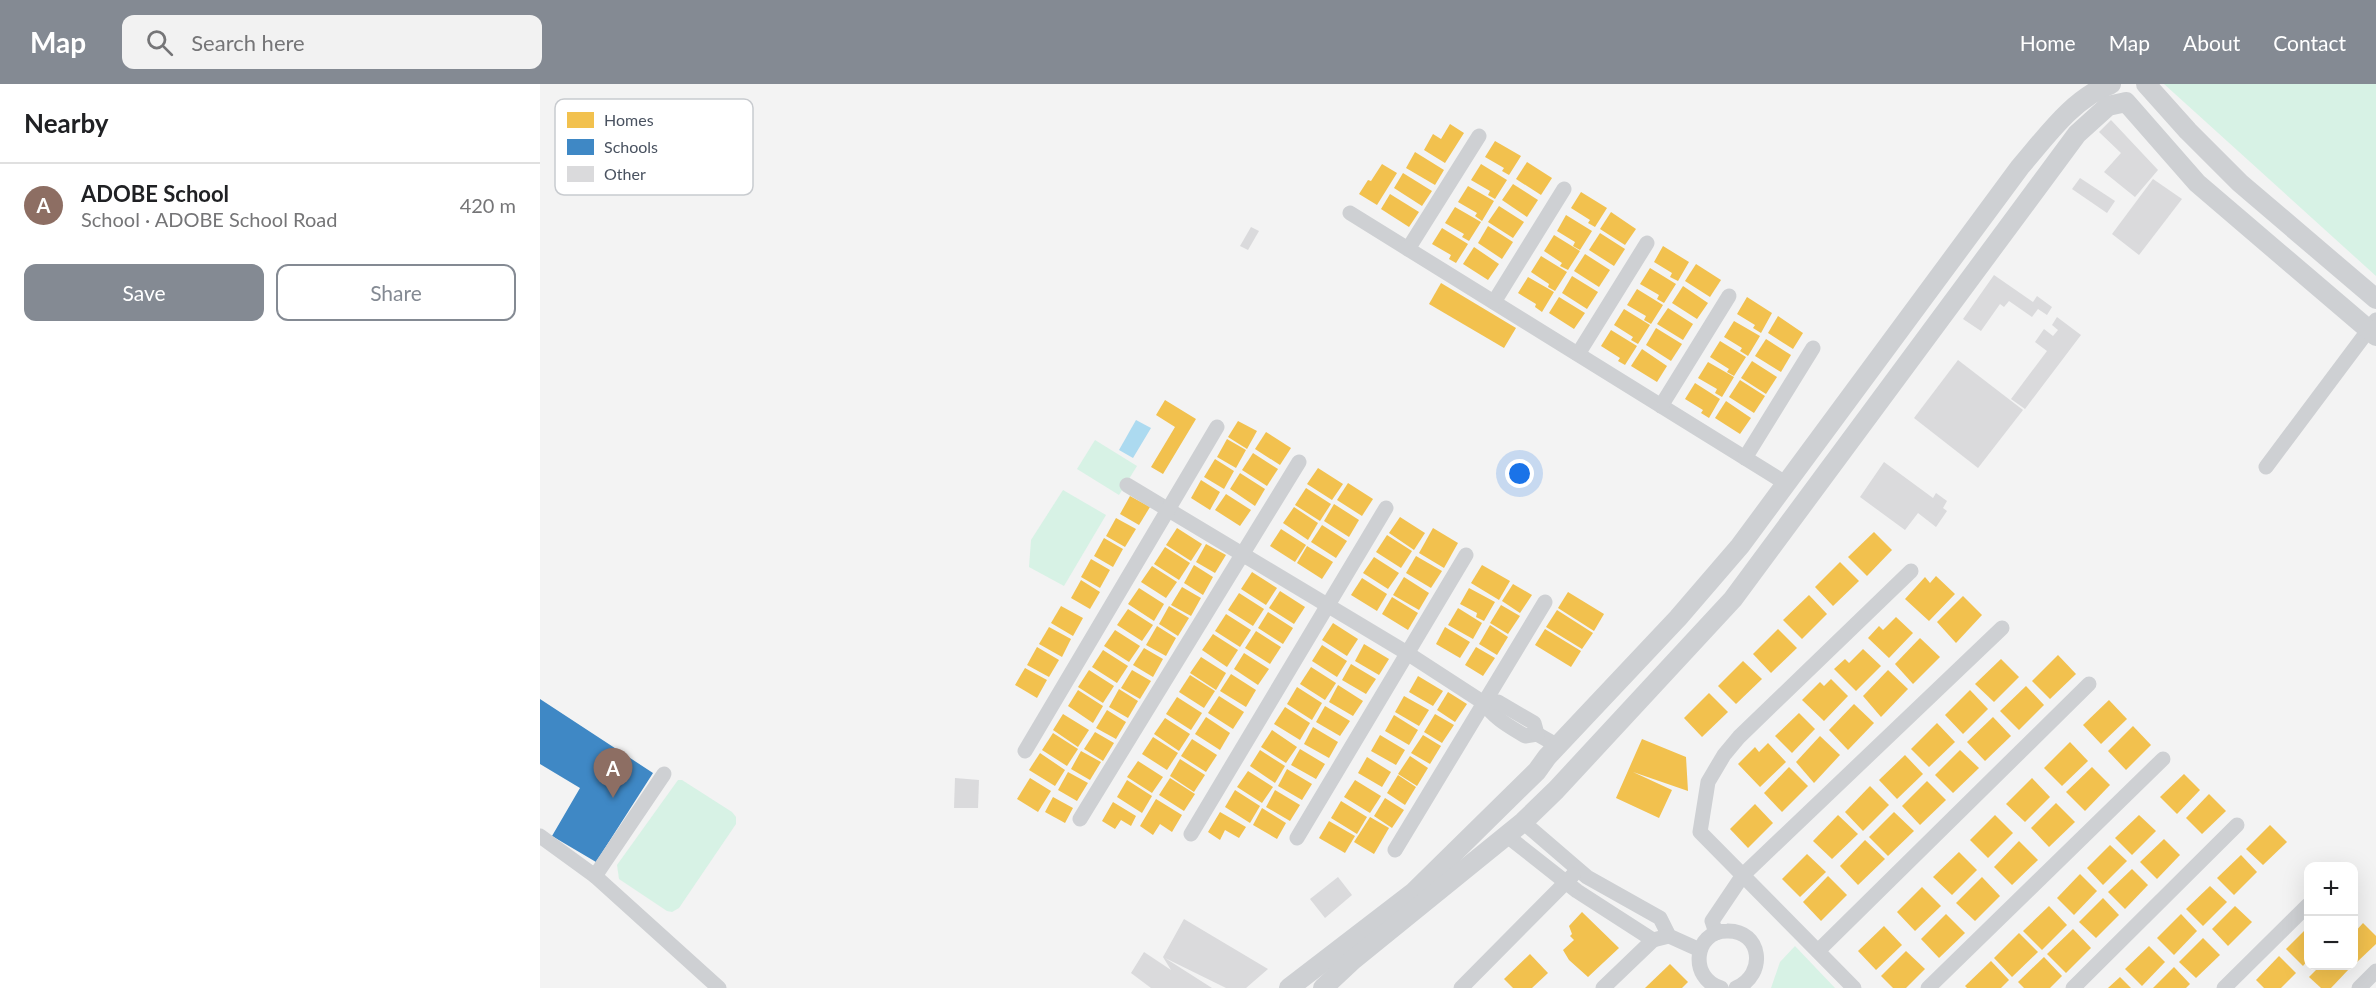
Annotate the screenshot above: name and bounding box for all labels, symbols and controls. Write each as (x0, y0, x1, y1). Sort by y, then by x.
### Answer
search box (122, 15, 542, 69)
text: Map (30, 25, 86, 59)
icon: search (143, 26, 176, 59)
text: Search here (191, 29, 305, 56)
text: Home (2020, 30, 2076, 55)
text: Map (2109, 30, 2150, 55)
text: About (2183, 30, 2240, 55)
text: Contact (2273, 30, 2346, 55)
legend (555, 99, 753, 195)
text: Nearby (24, 107, 109, 139)
text: Homes (604, 110, 654, 129)
text: Schools (604, 137, 658, 156)
text: Other (604, 164, 646, 183)
text: ADOBE School (81, 180, 229, 207)
text: A (37, 193, 50, 217)
text: 420 m (460, 193, 516, 217)
text: School · ADOBE School Road (81, 207, 337, 231)
button: Save (24, 264, 264, 321)
button: Share (276, 264, 516, 321)
your location (1505, 459, 1534, 488)
pin: A (594, 748, 632, 798)
map controls (2304, 862, 2358, 970)
button: + (2304, 862, 2358, 916)
button: − (2304, 916, 2358, 970)

